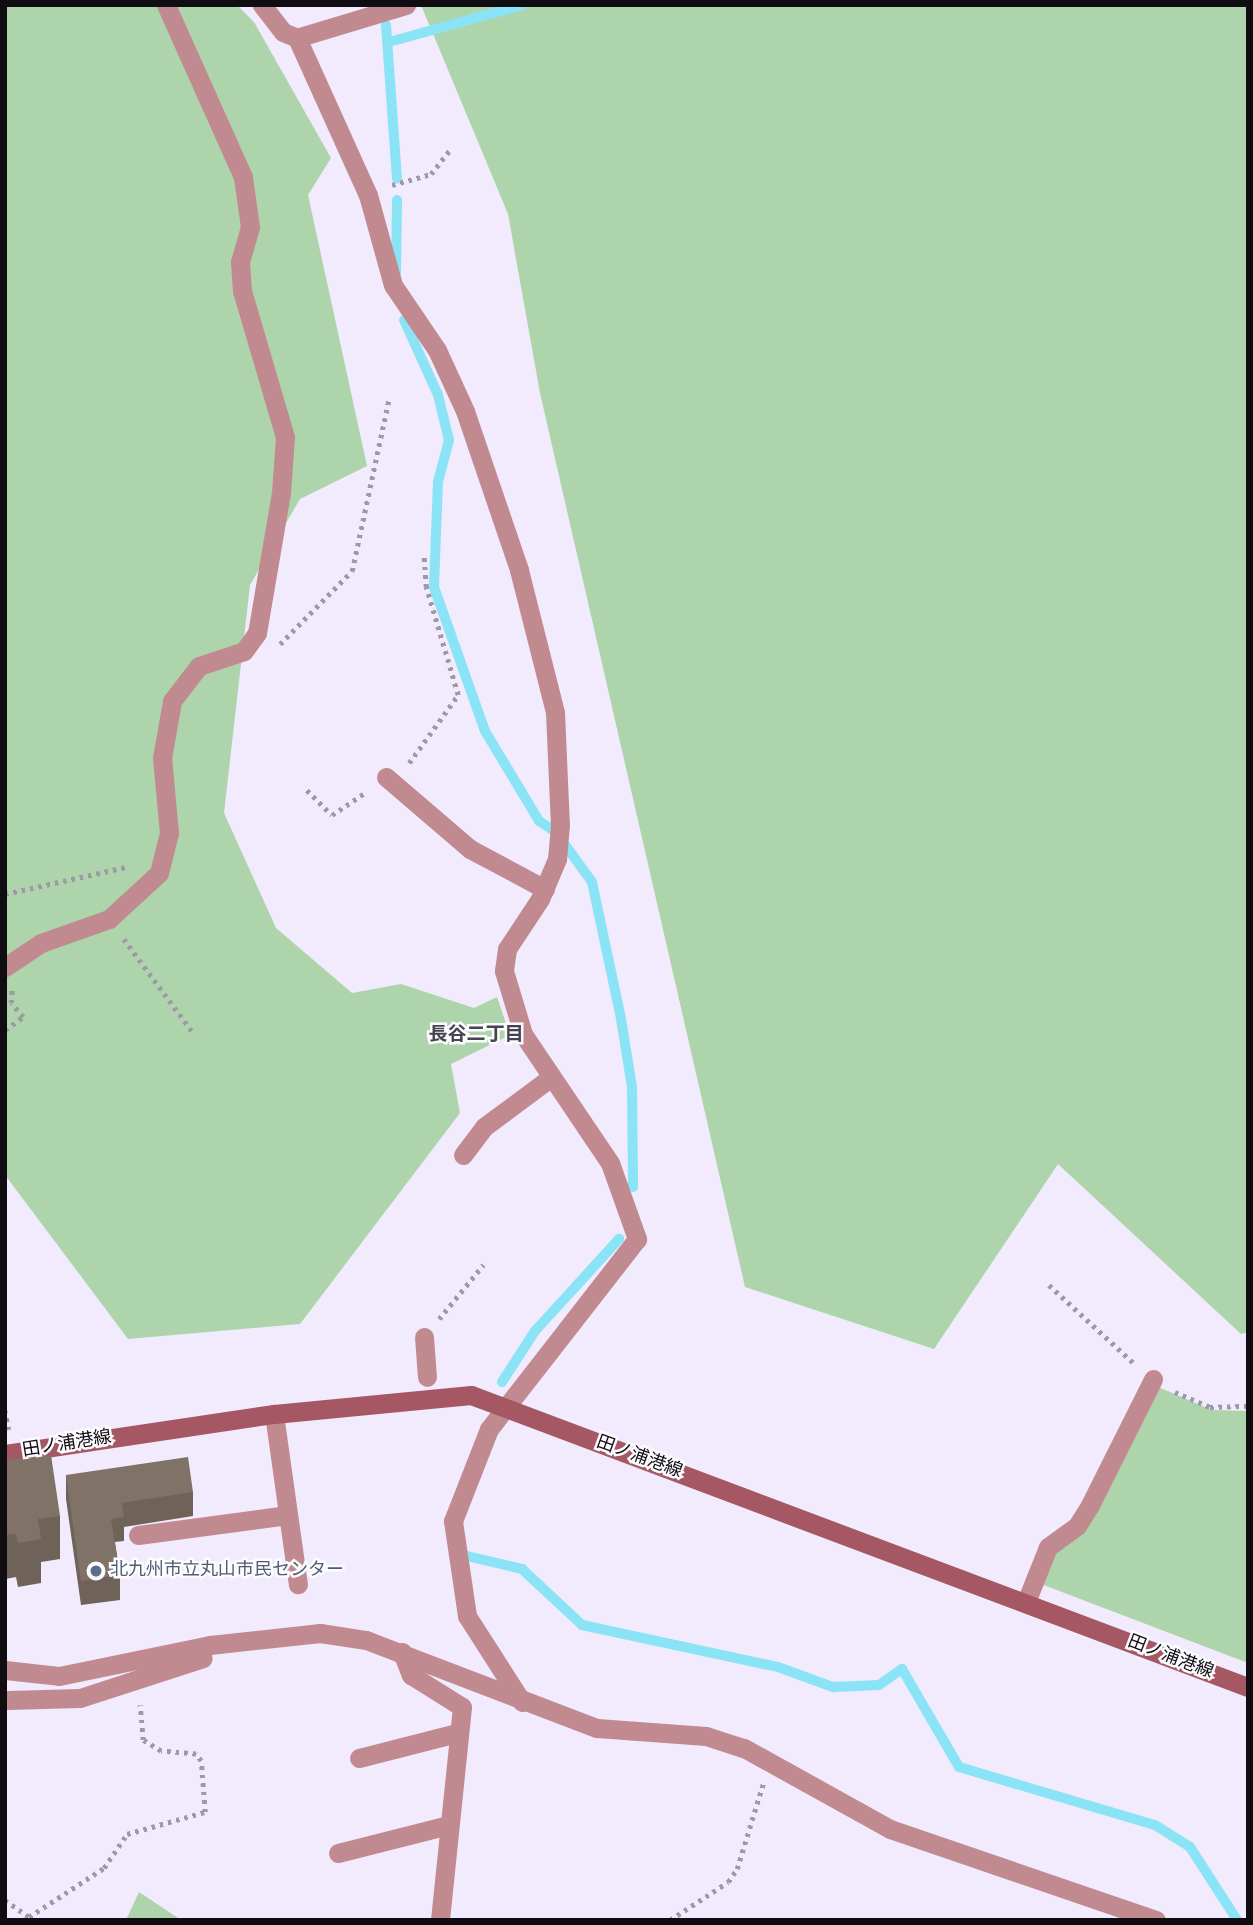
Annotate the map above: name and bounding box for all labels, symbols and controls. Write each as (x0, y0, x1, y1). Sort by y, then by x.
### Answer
district label: 長谷二丁目 (429, 1025, 523, 1047)
street label: 田ノ浦港線 (21, 1427, 113, 1463)
street label: 田ノ浦港線 (593, 1432, 685, 1484)
place label: 北九州市立丸山市民センター (110, 1560, 344, 1582)
marker: 北九州市立丸山市民センター (88, 1563, 104, 1579)
street label: 田ノ浦港線 (1124, 1632, 1216, 1684)

